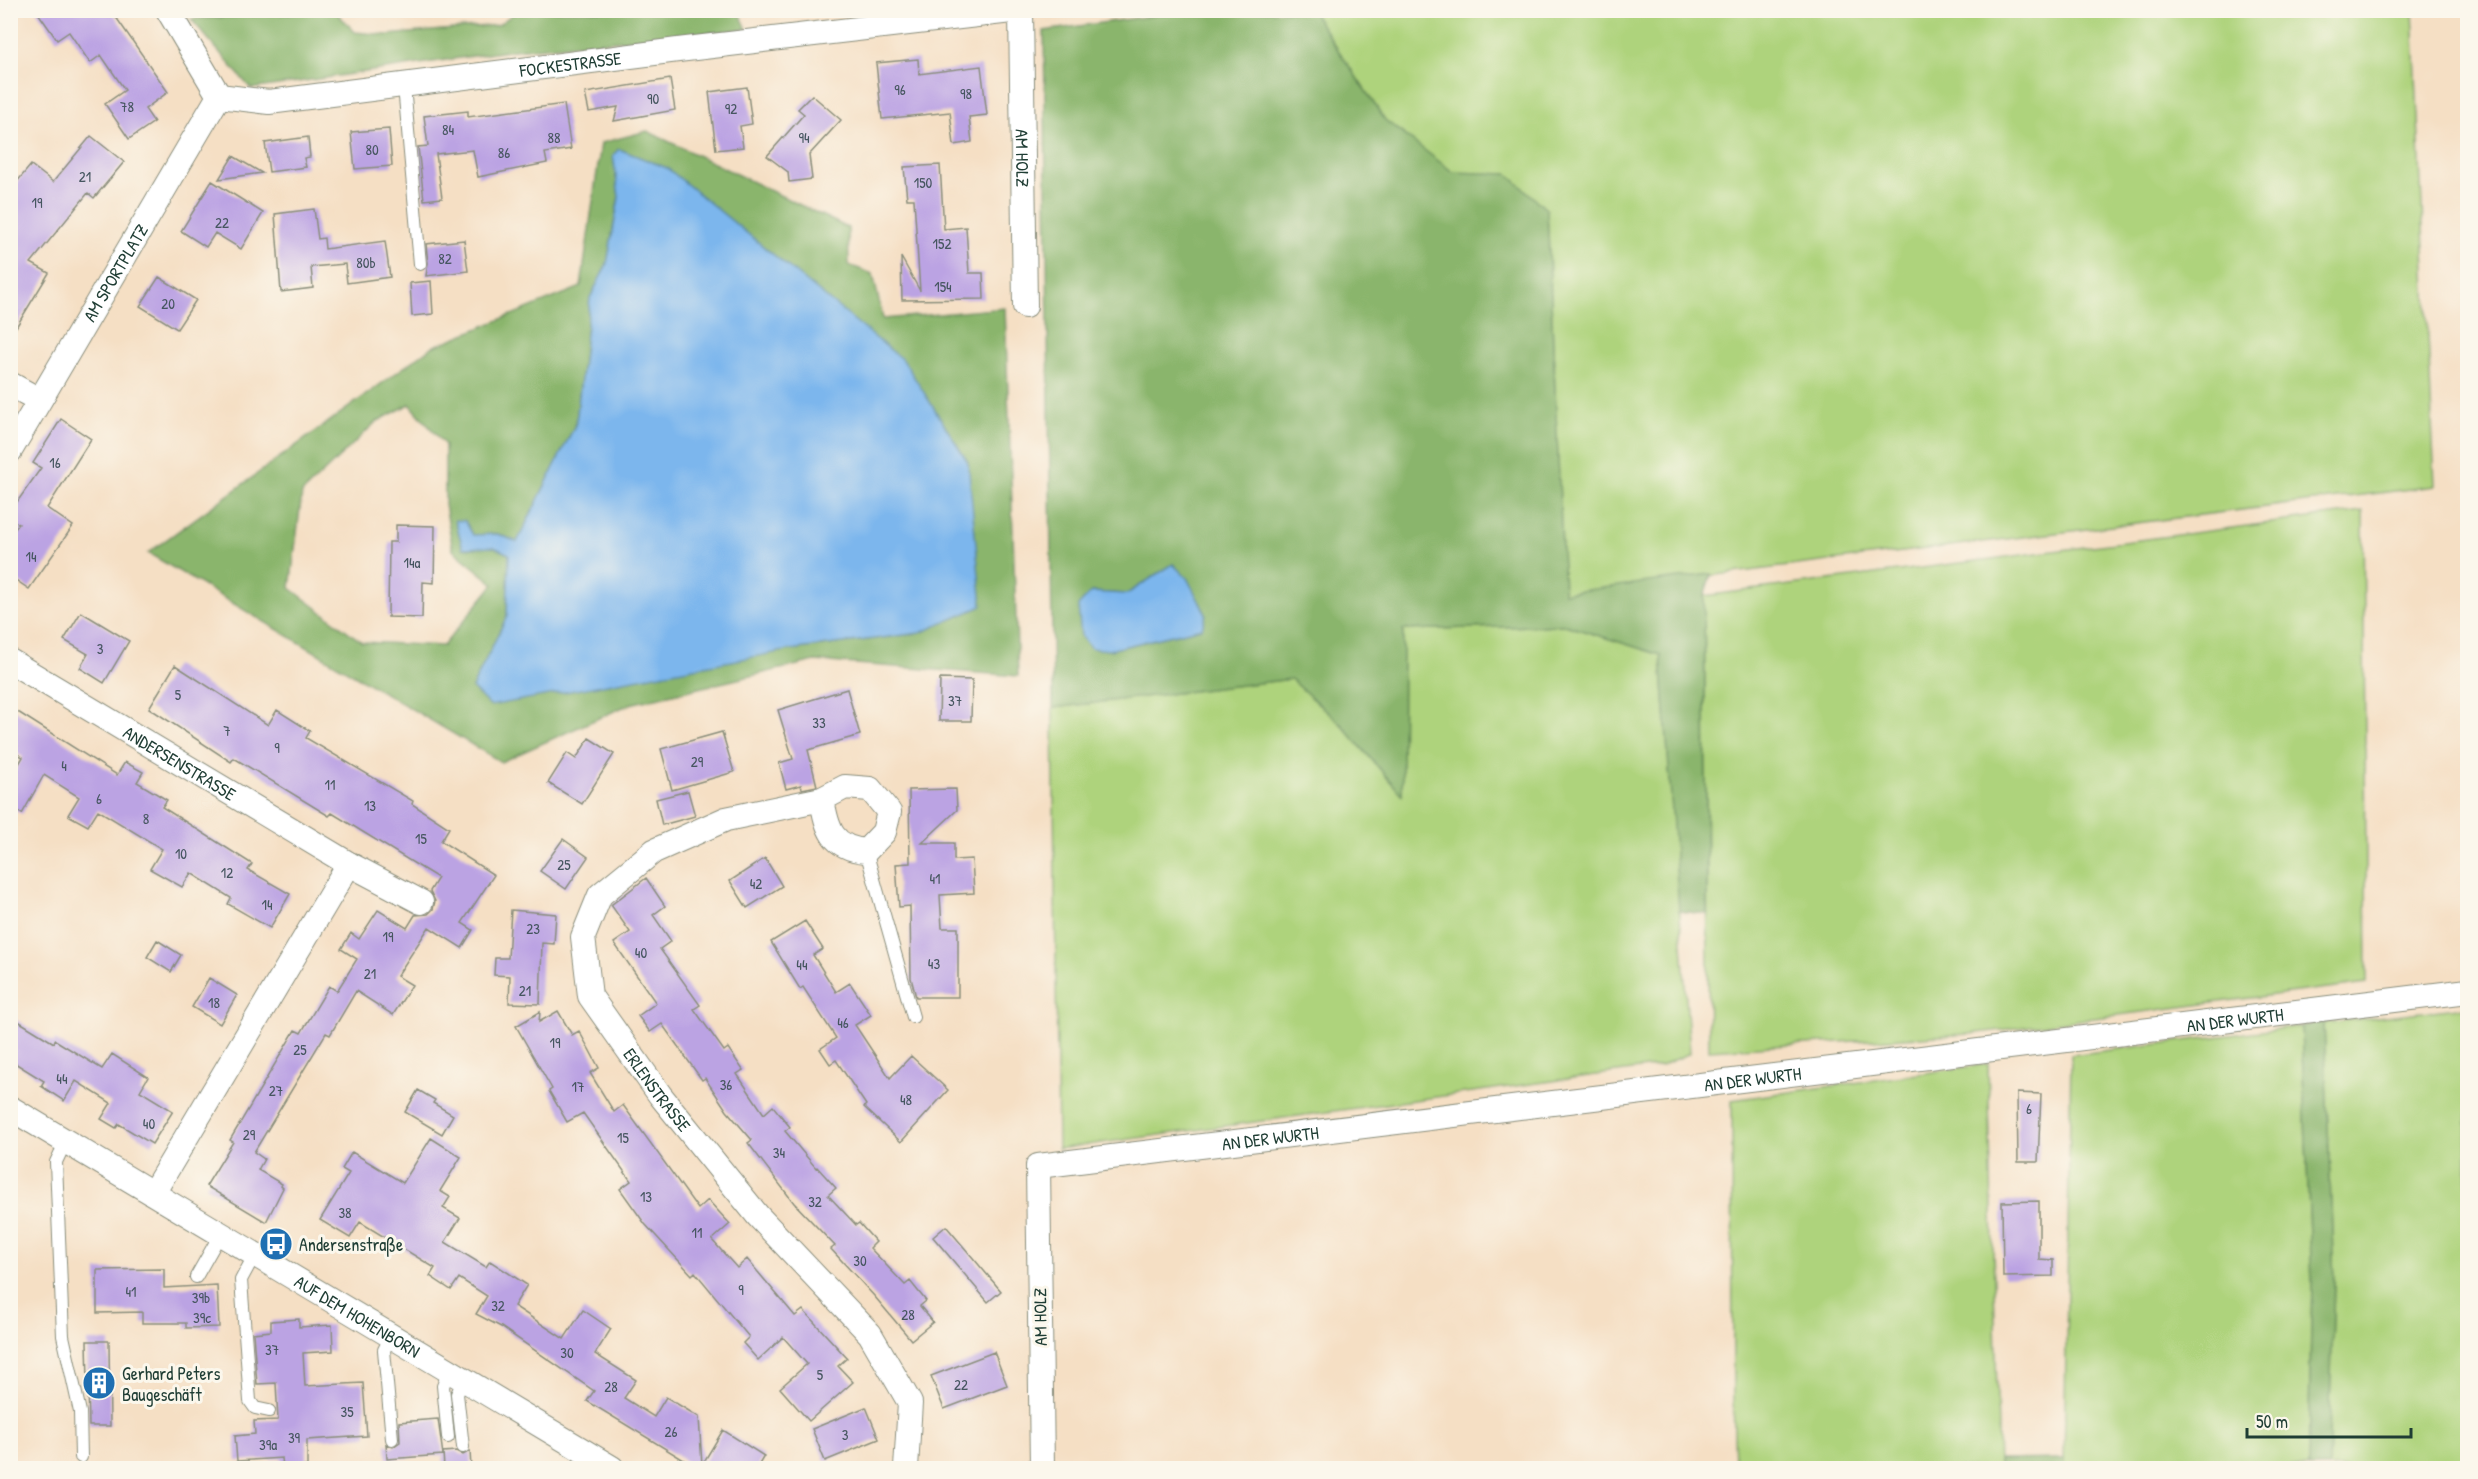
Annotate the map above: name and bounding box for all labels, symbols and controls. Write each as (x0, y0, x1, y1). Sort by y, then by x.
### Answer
street label: FOCKESTRASSE (517, 45, 623, 83)
house number: 96 (894, 79, 906, 100)
house number: 98 (960, 83, 972, 104)
house number: 90 (647, 88, 659, 109)
house number: 78 (120, 96, 134, 117)
house number: 92 (725, 98, 737, 119)
house number: 84 (442, 119, 454, 140)
house number: 88 (548, 127, 561, 148)
house number: 94 (798, 127, 810, 148)
street label: AM HOLZ (1010, 129, 1036, 187)
house number: 80 (365, 139, 379, 160)
house number: 86 (498, 142, 510, 163)
house number: 21 (79, 166, 91, 187)
house number: 150 (914, 172, 933, 193)
house number: 19 (32, 192, 43, 213)
house number: 22 (215, 212, 229, 233)
street label: AM SPORTPLATZ (77, 219, 153, 326)
house number: 152 (933, 233, 951, 254)
house number: 82 (438, 248, 452, 269)
house number: 80b (356, 252, 376, 273)
house number: 154 (934, 276, 952, 297)
house number: 20 (161, 293, 175, 314)
house number: 16 (49, 452, 61, 473)
house number: 14 (25, 546, 37, 567)
house number: 14a (404, 552, 421, 573)
house number: 3 (97, 638, 104, 659)
house number: 5 (175, 684, 182, 705)
house number: 37 (948, 690, 962, 711)
house number: 33 (812, 712, 826, 733)
street label: ANDERSENSTRASSE (119, 719, 241, 806)
house number: 7 (223, 720, 231, 741)
house number: 9 (274, 737, 280, 758)
house number: 29 (691, 751, 704, 772)
house number: 4 (61, 755, 67, 776)
house number: 11 (325, 774, 335, 795)
house number: 6 (96, 788, 102, 809)
house number: 13 (364, 795, 376, 816)
house number: 8 (143, 808, 149, 829)
house number: 15 (415, 828, 428, 849)
house number: 10 (175, 843, 187, 864)
house number: 25 (557, 854, 571, 875)
house number: 12 (221, 862, 233, 883)
house number: 41 (929, 868, 941, 889)
house number: 42 (750, 873, 762, 894)
house number: 14 (261, 894, 273, 915)
house number: 23 (526, 918, 540, 939)
house number: 19 (383, 926, 394, 947)
house number: 40 (635, 942, 647, 963)
house number: 43 (928, 953, 940, 974)
house number: 44 (796, 954, 808, 975)
house number: 21 (364, 963, 376, 984)
house number: 21 (519, 980, 531, 1001)
house number: 18 (208, 992, 220, 1013)
street label: AN DER WURTH (2185, 1001, 2285, 1038)
house number: 46 (837, 1012, 849, 1033)
house number: 19 (550, 1032, 561, 1053)
house number: 25 (293, 1039, 307, 1060)
street label: ERLENSTRASSE (618, 1043, 697, 1137)
street label: AN DER WURTH (1703, 1060, 1803, 1097)
house number: 44 (56, 1068, 68, 1089)
house number: 36 (720, 1074, 732, 1095)
house number: 17 (572, 1076, 584, 1097)
house number: 27 (269, 1080, 283, 1101)
house number: 48 (900, 1089, 912, 1110)
house number: 6 (2026, 1098, 2032, 1119)
house number: 40 (143, 1113, 155, 1134)
street label: AN DER WURTH (1220, 1119, 1320, 1156)
house number: 29 (243, 1124, 256, 1145)
house number: 15 (617, 1127, 630, 1148)
house number: 34 (773, 1142, 786, 1163)
house number: 13 (640, 1186, 652, 1207)
house number: 32 (808, 1191, 822, 1212)
house number: 38 (338, 1202, 352, 1223)
house number: 11 (692, 1222, 702, 1243)
bus stop icon: Andersenstraße (258, 1226, 294, 1262)
place label: Andersenstraße (299, 1232, 403, 1257)
house number: 30 (853, 1250, 867, 1271)
street label: AUF DEM HOHENBORN (290, 1269, 425, 1363)
house number: 9 (738, 1279, 744, 1300)
house number: 41 (125, 1281, 137, 1302)
house number: 39b (192, 1287, 210, 1308)
street label: AM HOLZ (1027, 1288, 1053, 1346)
house number: 32 (491, 1295, 505, 1316)
house number: 28 (901, 1304, 915, 1325)
house number: 39c (193, 1307, 211, 1328)
house number: 37 (265, 1339, 279, 1360)
house number: 30 (560, 1342, 574, 1363)
place label: Gerhard Peters Baugeschäft (122, 1361, 221, 1407)
house number: 5 (817, 1364, 824, 1385)
building icon: Gerhard Peters Baugeschäft (81, 1365, 117, 1401)
house number: 22 (954, 1374, 968, 1395)
house number: 28 (604, 1376, 618, 1397)
house number: 35 (340, 1401, 354, 1422)
scale bar (2247, 1401, 2410, 1439)
text: 50 m (2256, 1409, 2288, 1434)
house number: 26 (664, 1421, 678, 1442)
house number: 3 (842, 1424, 849, 1445)
house number: 39 (288, 1427, 301, 1448)
house number: 39a (259, 1434, 277, 1455)

